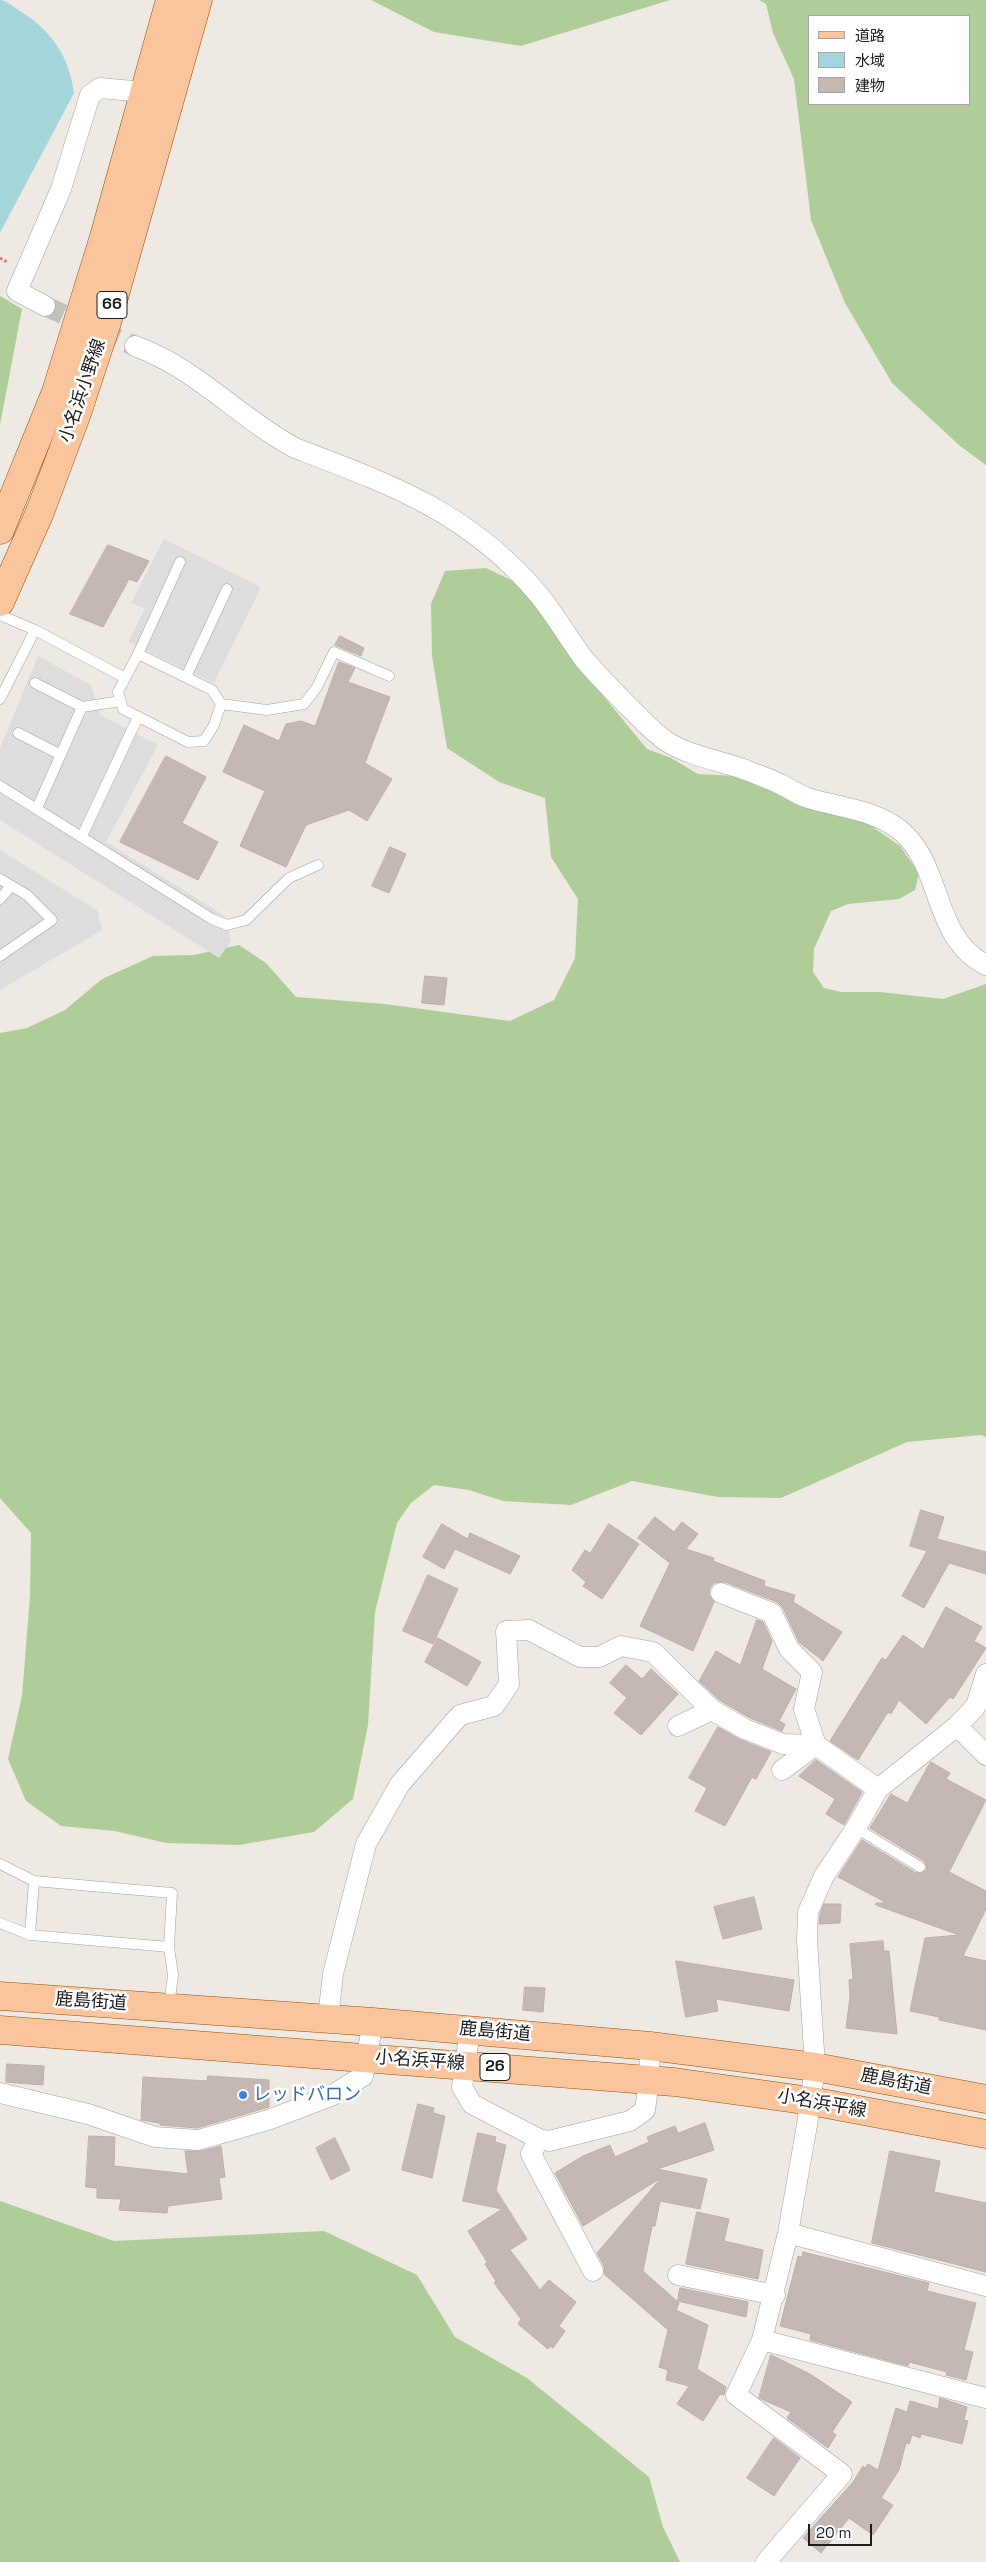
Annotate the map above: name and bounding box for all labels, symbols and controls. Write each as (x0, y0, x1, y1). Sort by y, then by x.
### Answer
legend (808, 15, 971, 105)
text: 道路 (855, 26, 885, 45)
text: 水域 (855, 51, 885, 70)
text: 建物 (855, 76, 885, 95)
road number: 66 (97, 292, 127, 318)
street label: 小名浜小野線 (55, 336, 111, 446)
street label: 鹿島街道 (54, 1989, 128, 2015)
street label: 鹿島街道 (458, 2018, 532, 2046)
street label: 小名浜平線 (374, 2047, 466, 2075)
road number: 26 (480, 2054, 510, 2080)
street label: 鹿島街道 (859, 2065, 933, 2099)
place label: レッドバロン (253, 2084, 361, 2106)
street label: 小名浜平線 (776, 2086, 868, 2122)
marker: レッドバロン (237, 2089, 249, 2101)
scale bar (811, 2514, 875, 2546)
text: 20 m (816, 2523, 851, 2542)

